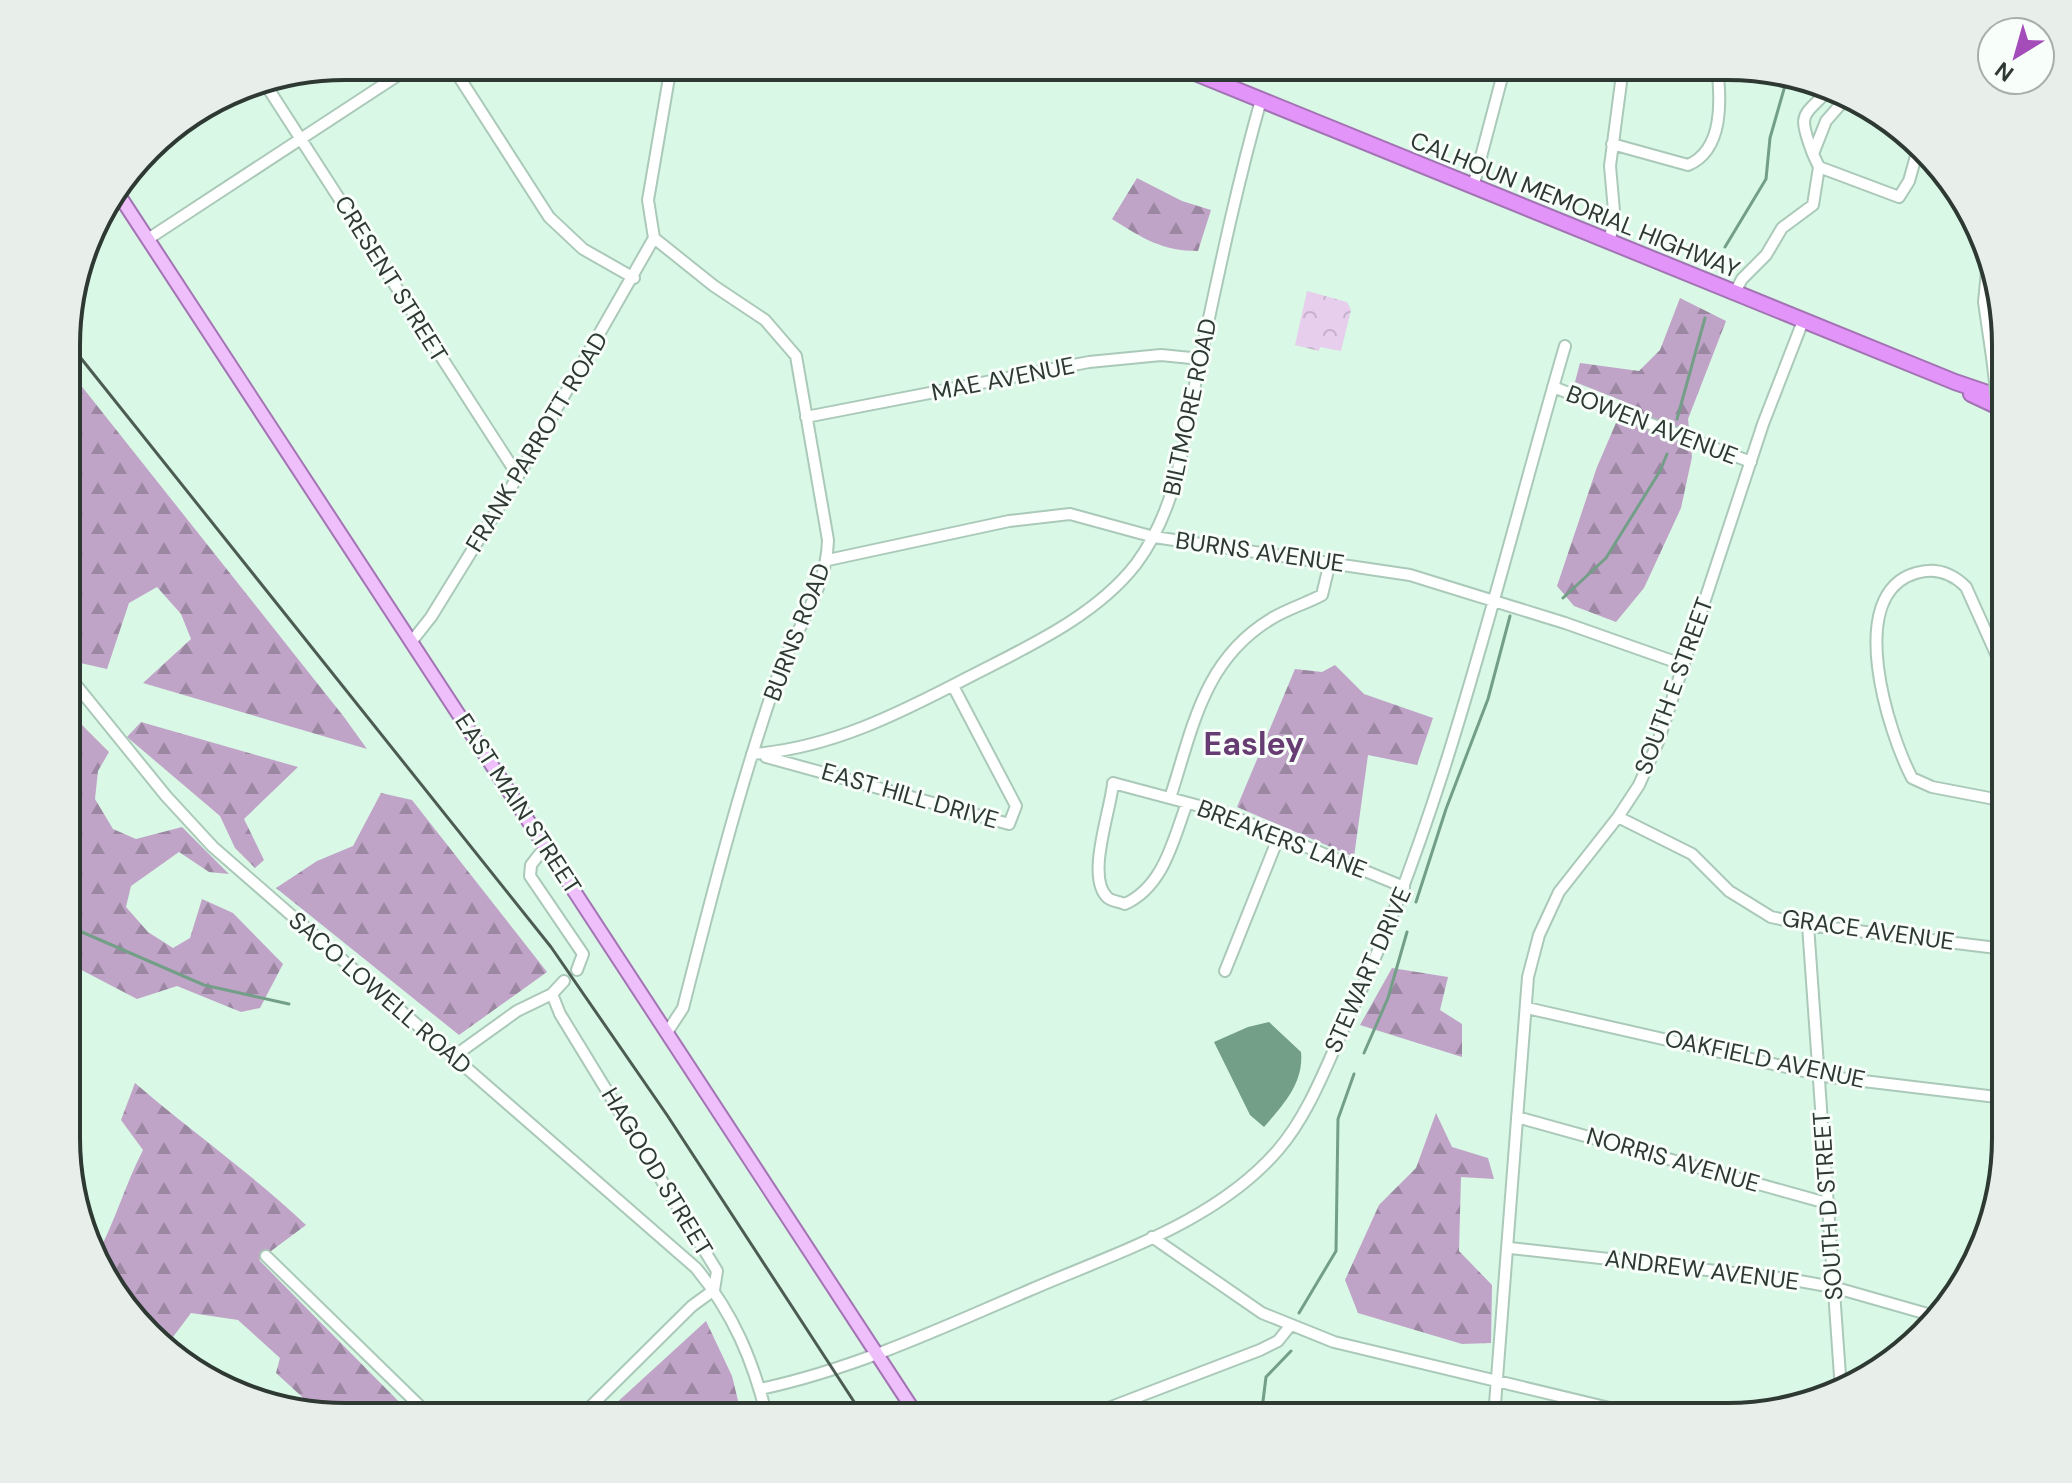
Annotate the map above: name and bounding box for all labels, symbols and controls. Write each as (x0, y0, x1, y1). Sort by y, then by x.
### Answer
north arrow (1976, 16, 2056, 96)
text: N (1989, 55, 2019, 88)
street label: CALHOUN MEMORIAL HIGHWAY (1406, 124, 1744, 285)
street label: CRESENT STREET (328, 190, 455, 368)
street label: BILTMORE ROAD (1156, 315, 1223, 498)
street label: FRANK PARROTT ROAD (459, 326, 615, 557)
street label: MAE AVENUE (929, 349, 1077, 408)
street label: BOWEN AVENUE (1562, 378, 1742, 471)
street label: BURNS AVENUE (1174, 524, 1347, 579)
street label: BURNS ROAD (756, 558, 837, 705)
street label: SOUTH E STREET (1627, 593, 1720, 779)
street label: EAST MAIN STREET (448, 707, 588, 900)
district label: Easley (1204, 723, 1304, 765)
street label: EAST HILL DRIVE (818, 755, 1002, 836)
street label: BREAKERS LANE (1193, 792, 1371, 885)
street label: STEWART DRIVE (1317, 882, 1418, 1057)
street label: GRACE AVENUE (1780, 902, 1956, 957)
street label: SACO LOWELL ROAD (282, 905, 478, 1081)
street label: OAKFIELD AVENUE (1662, 1022, 1868, 1095)
street label: HAGOOD STREET (595, 1082, 720, 1262)
street label: SOUTH D STREET (1805, 1111, 1850, 1301)
street label: NORRIS AVENUE (1583, 1120, 1763, 1199)
street label: ANDREW AVENUE (1603, 1242, 1801, 1297)

